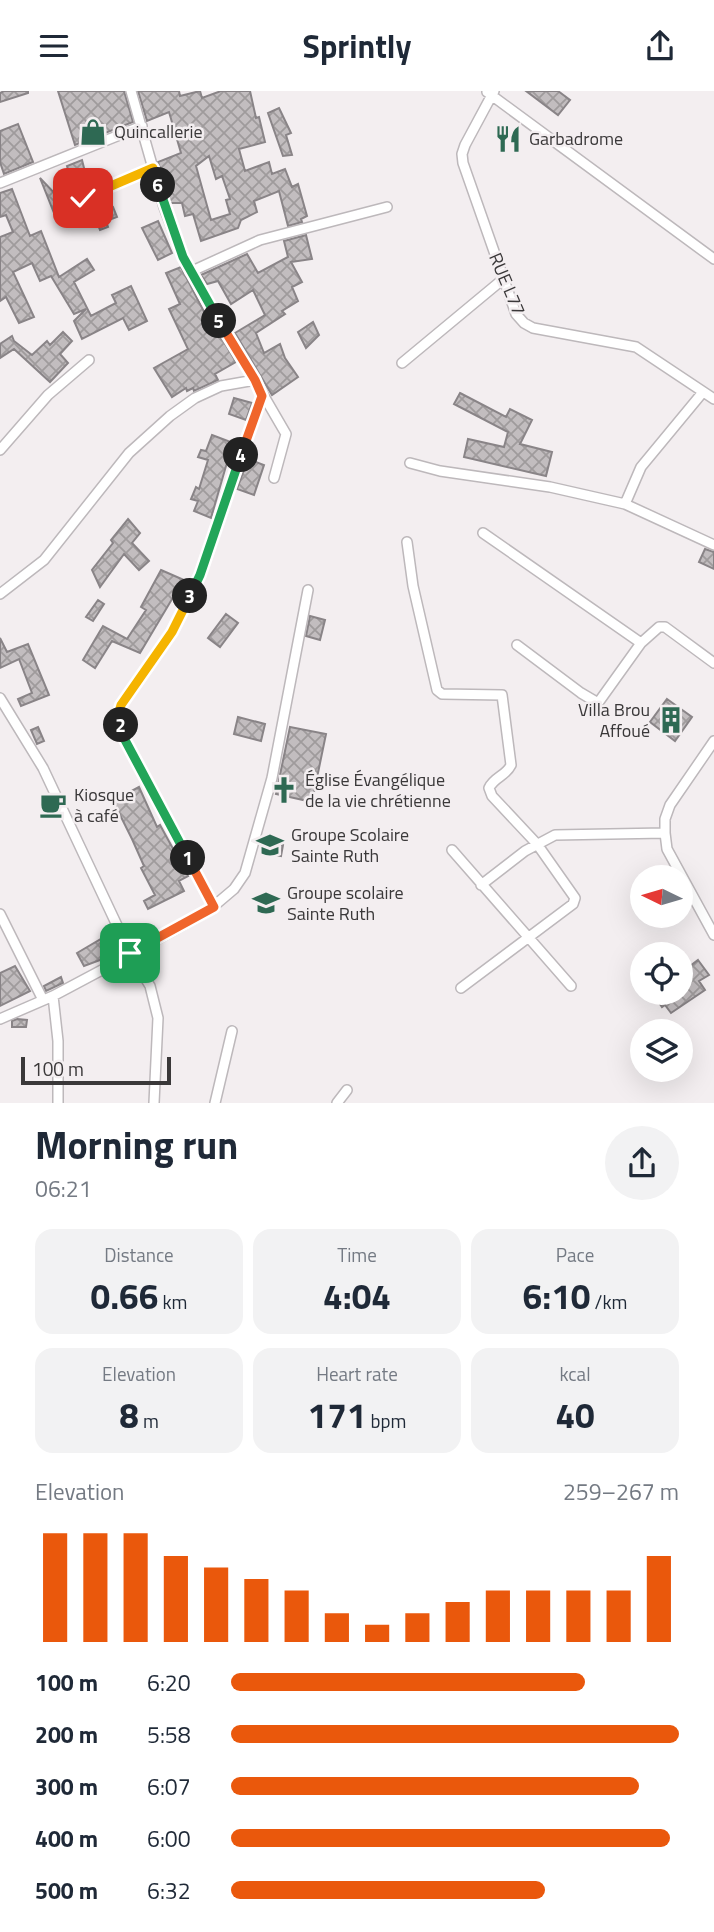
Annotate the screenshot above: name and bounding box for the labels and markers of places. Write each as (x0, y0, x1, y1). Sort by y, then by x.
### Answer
shop icon: Quincallerie (78, 117, 108, 147)
place label: Quincallerie (114, 118, 203, 145)
restaurant icon: Garbadrome (493, 124, 523, 154)
place label: Garbadrome (529, 125, 623, 152)
pin: 6 (140, 167, 176, 203)
pin (53, 168, 113, 228)
pin: 5 (202, 303, 236, 338)
pin: 4 (224, 437, 258, 473)
pin: 3 (172, 579, 208, 613)
place label: Villa Brou Affoué (578, 696, 650, 744)
building icon: Villa Brou Affoué (656, 705, 686, 735)
pin: 2 (104, 707, 138, 743)
place label: Église Évangélique de la vie chrétienne (305, 766, 451, 814)
church icon: Église Évangélique de la vie chrétienne (269, 775, 299, 805)
place label: Kiosque à café (74, 781, 134, 829)
cafe icon: Kiosque à café (38, 790, 68, 820)
place label: Groupe Scolaire Sainte Ruth (291, 821, 409, 869)
school or university icon: Groupe Scolaire Sainte Ruth (255, 830, 285, 860)
pin: 1 (170, 841, 206, 875)
place label: Groupe scolaire Sainte Ruth (287, 879, 404, 927)
school or university icon: Groupe scolaire Sainte Ruth (251, 888, 281, 918)
pin (100, 923, 160, 983)

